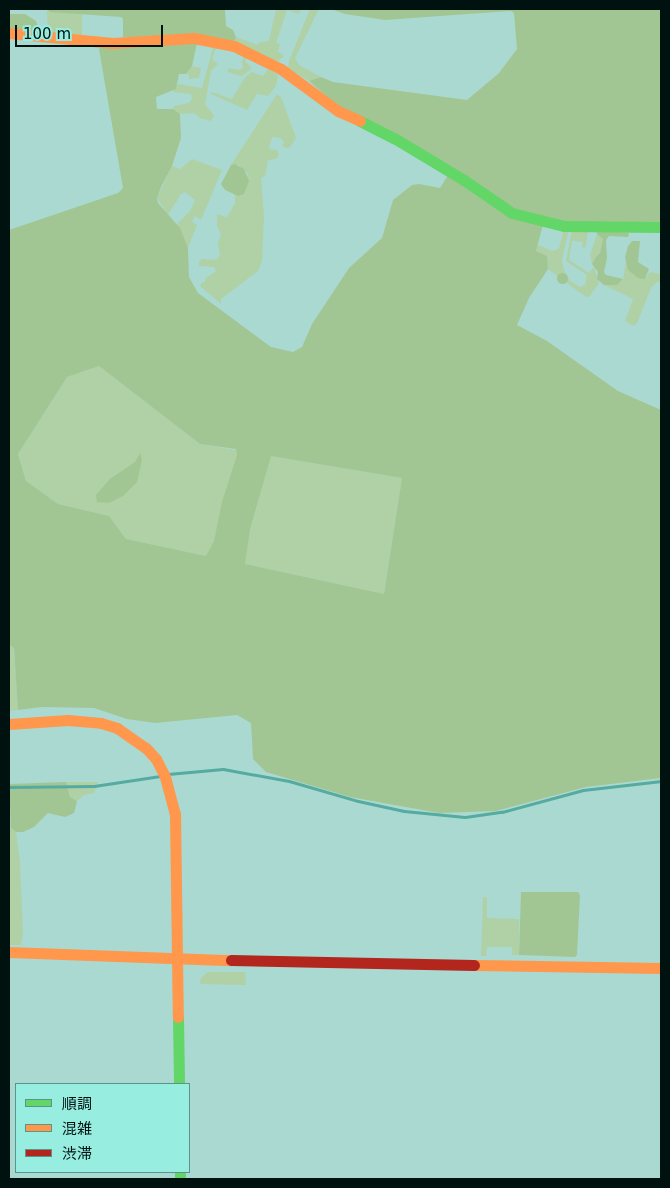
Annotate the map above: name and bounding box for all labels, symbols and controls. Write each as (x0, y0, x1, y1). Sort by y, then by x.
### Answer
scale bar (18, 15, 165, 47)
text: 100 m (23, 25, 71, 43)
legend (15, 1083, 190, 1173)
text: 順調 (62, 1095, 92, 1113)
text: 混雑 (62, 1120, 92, 1138)
text: 渋滞 (62, 1145, 92, 1163)

